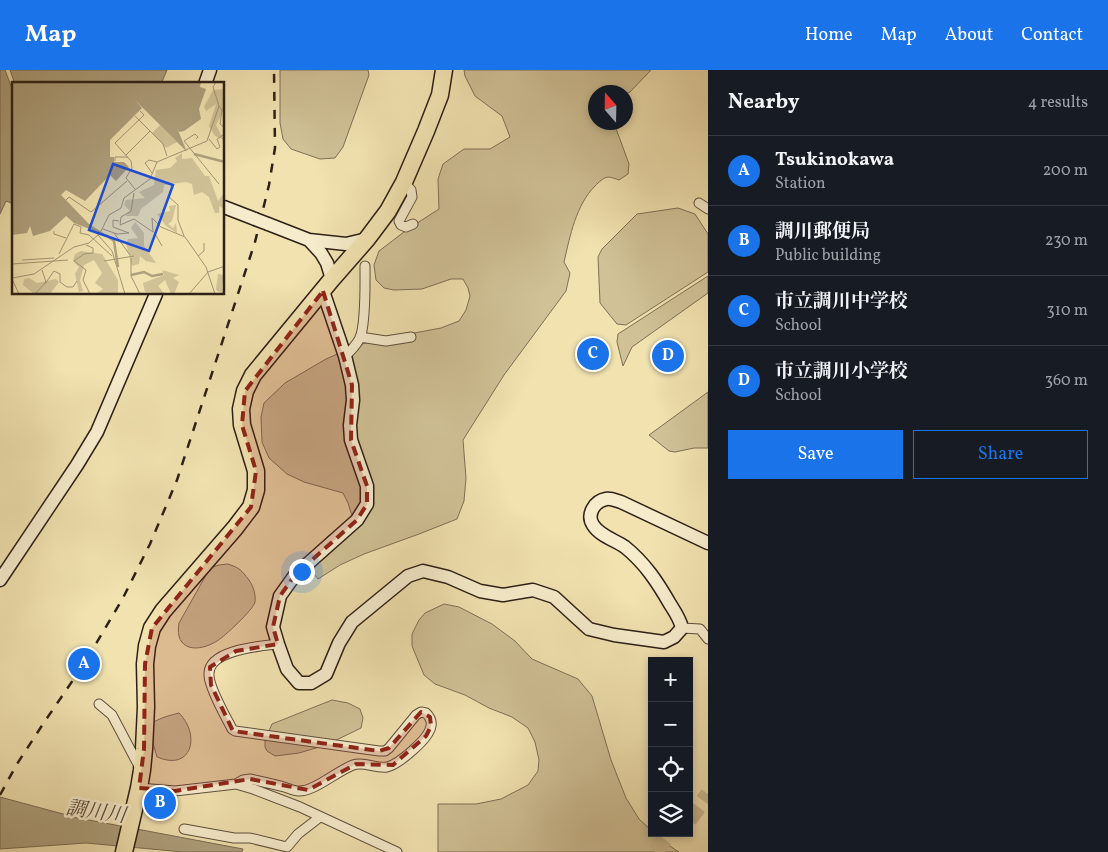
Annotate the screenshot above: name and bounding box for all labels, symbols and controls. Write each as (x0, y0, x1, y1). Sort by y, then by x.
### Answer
text: Map (25, 18, 76, 52)
text: Home (805, 23, 853, 48)
text: Map (881, 23, 917, 48)
text: About (945, 23, 993, 48)
text: Contact (1021, 23, 1083, 48)
inset map (12, 82, 225, 295)
north arrow (588, 85, 633, 130)
text: Nearby (728, 88, 799, 117)
text: 4 results (1028, 92, 1088, 114)
text: Tsukinokawa (775, 147, 894, 173)
text: A (738, 160, 750, 182)
text: 200 m (1043, 160, 1088, 182)
text: Station (775, 173, 826, 195)
text: 調川郵便局 (775, 219, 870, 245)
text: B (739, 230, 749, 252)
text: 230 m (1045, 230, 1088, 252)
text: Public building (775, 245, 881, 267)
text: 市立調川中学校 (775, 289, 908, 315)
text: C (739, 300, 749, 322)
text: 310 m (1047, 300, 1088, 322)
text: School (775, 315, 822, 337)
pin: C (577, 335, 609, 373)
pin: D (652, 337, 684, 375)
text: 市立調川小学校 (775, 359, 908, 385)
text: D (738, 370, 750, 392)
text: 360 m (1045, 370, 1088, 392)
text: School (775, 385, 822, 407)
button: Save (728, 430, 903, 479)
button: Share (913, 430, 1088, 479)
your location (289, 559, 315, 585)
pin: A (68, 645, 100, 683)
map controls (648, 657, 693, 837)
button: + (648, 657, 693, 702)
button: − (648, 702, 693, 747)
button: locate (648, 747, 693, 792)
pin: B (144, 784, 176, 822)
button: layers (648, 792, 693, 837)
water label: 調川川 (64, 795, 129, 831)

